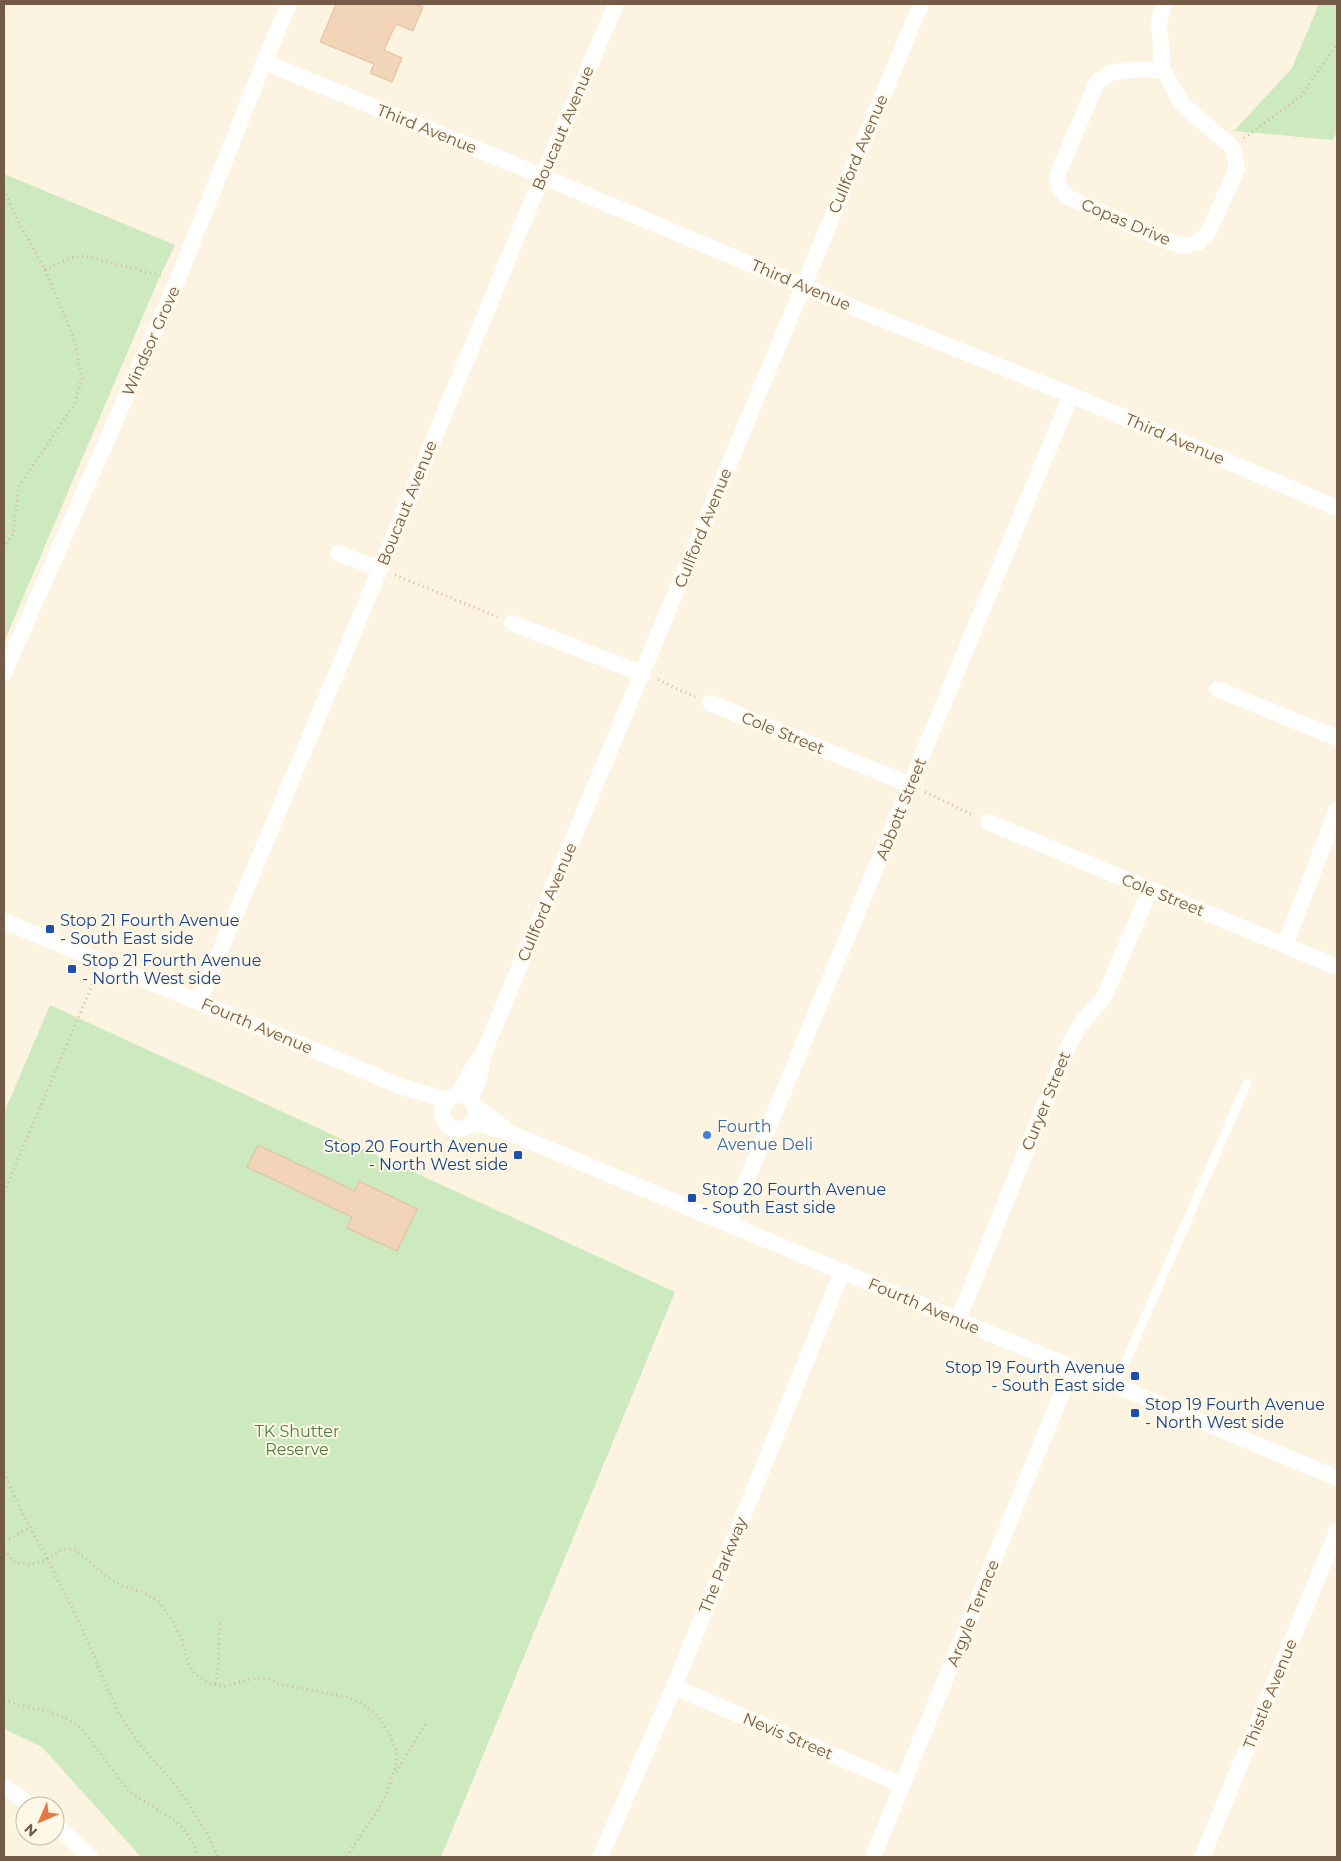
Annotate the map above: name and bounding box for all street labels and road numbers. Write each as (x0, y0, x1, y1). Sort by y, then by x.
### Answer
street label: Boucaut Avenue (528, 63, 598, 193)
street label: Cullford Avenue (824, 92, 892, 216)
street label: Third Avenue (374, 100, 480, 158)
street label: Copas Drive (1078, 195, 1174, 249)
street label: Third Avenue (749, 256, 853, 314)
street label: Windsor Grove (118, 283, 184, 399)
street label: Third Avenue (1123, 410, 1227, 468)
street label: Boucaut Avenue (373, 438, 441, 568)
street label: Cullford Avenue (670, 465, 736, 591)
street label: Cole Street (739, 708, 828, 758)
street label: Abbott Street (872, 755, 930, 863)
street label: Cullford Avenue (513, 840, 581, 964)
street label: Cole Street (1119, 870, 1208, 920)
street label: Fourth Avenue (198, 994, 316, 1058)
street label: Curyer Street (1017, 1048, 1075, 1153)
street label: Fourth Avenue (865, 1274, 983, 1338)
street label: The Parkway (695, 1514, 751, 1616)
street label: Argyle Terrace (943, 1557, 1003, 1669)
street label: Thistle Avenue (1239, 1636, 1301, 1752)
street label: Nevis Street (740, 1709, 836, 1764)

